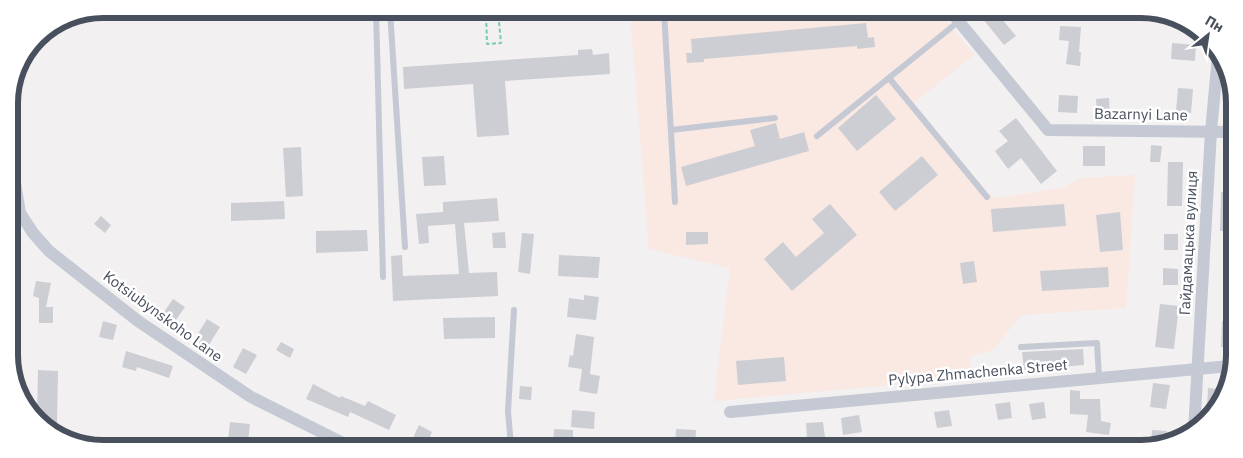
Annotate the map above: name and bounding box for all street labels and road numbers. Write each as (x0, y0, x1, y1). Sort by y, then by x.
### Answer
street label: Bazarnyi Lane (1094, 104, 1188, 124)
street label: Гайдамацька вулиця (1175, 170, 1201, 316)
street label: Kotsiubynskoho Lane (100, 266, 226, 366)
street label: Pylypa Zhmachenka Street (888, 355, 1068, 389)

